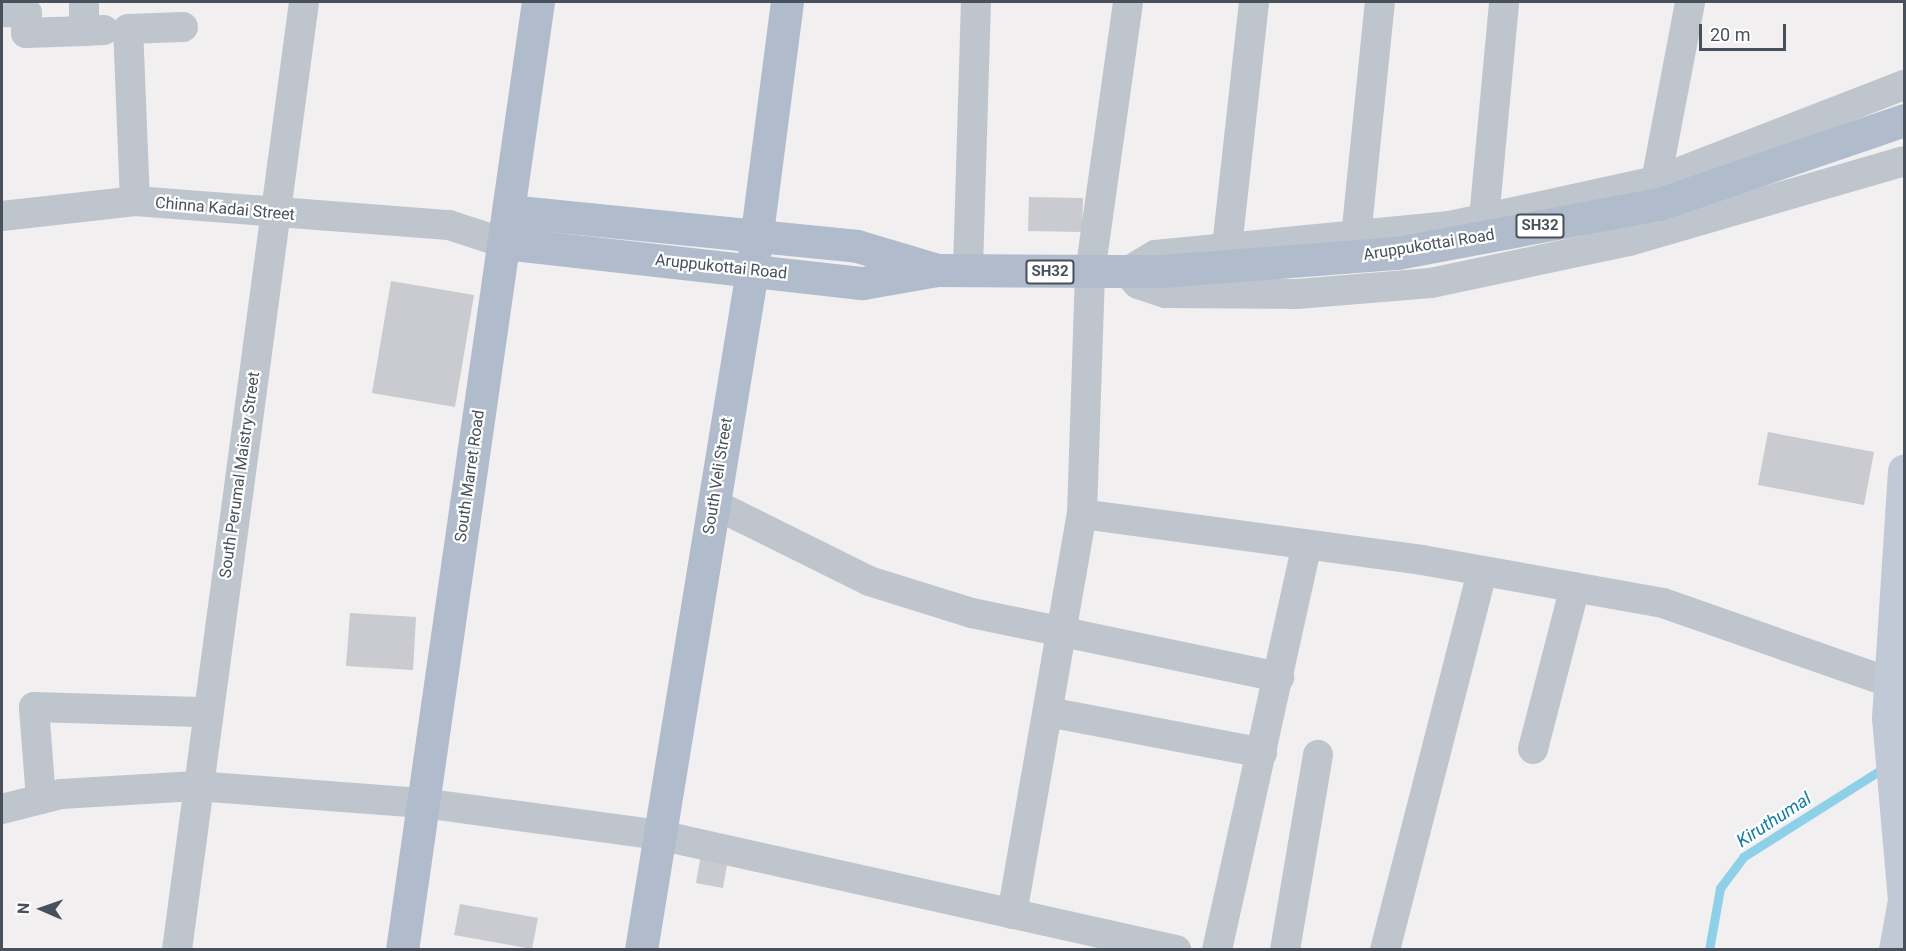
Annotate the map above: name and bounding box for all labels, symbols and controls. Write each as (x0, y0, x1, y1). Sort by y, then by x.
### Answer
scale bar (1702, 12, 1789, 50)
text: 20 m (1710, 24, 1750, 45)
street label: Chinna Kadai Street (154, 193, 296, 225)
road number: SH32 (1514, 214, 1566, 238)
street label: Aruppukottai Road (1362, 225, 1496, 265)
street label: Aruppukottai Road (654, 251, 788, 283)
road number: SH32 (1024, 260, 1076, 284)
street label: South Perumal Maistry Street (216, 371, 264, 579)
street label: South Marret Road (451, 409, 489, 543)
street label: South Veli Street (699, 416, 737, 536)
water label: Kiruthumal (1733, 788, 1815, 852)
north arrow (12, 879, 72, 939)
text: N (14, 902, 33, 914)

